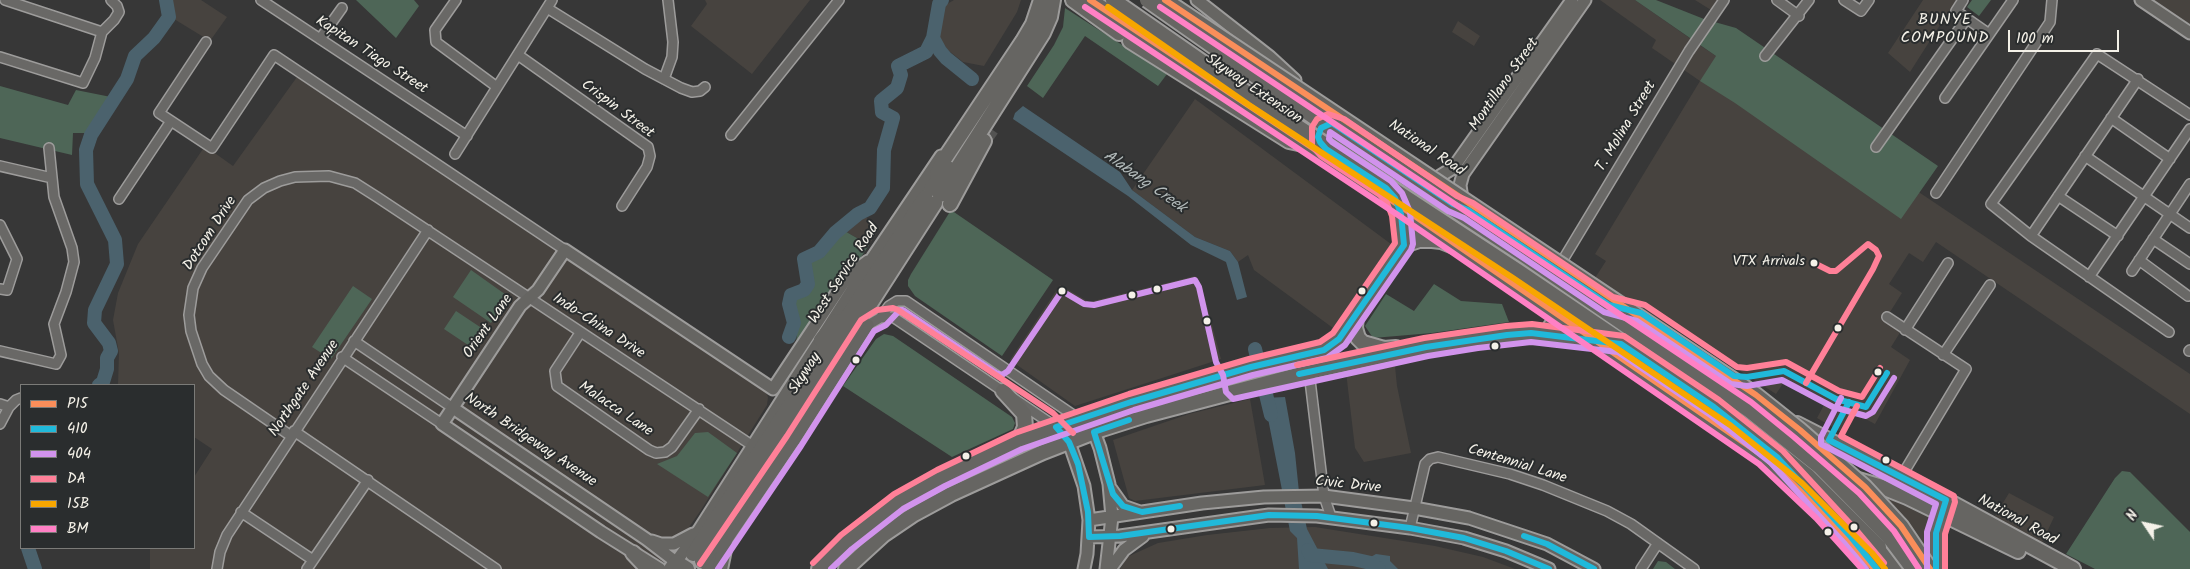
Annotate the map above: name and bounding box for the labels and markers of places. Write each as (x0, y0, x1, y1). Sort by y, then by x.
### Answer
place label: VTX Arrivals (1733, 255, 1805, 271)
marker: VTX Arrivals (1809, 258, 1819, 268)
unlabelled marker (1152, 284, 1162, 294)
unlabelled marker (1057, 286, 1067, 296)
unlabelled marker (1357, 286, 1367, 296)
unlabelled marker (1127, 290, 1137, 300)
unlabelled marker (1202, 316, 1212, 326)
unlabelled marker (1833, 323, 1843, 333)
unlabelled marker (1490, 341, 1500, 351)
unlabelled marker (851, 355, 861, 365)
unlabelled marker (1873, 367, 1883, 377)
unlabelled marker (961, 451, 971, 461)
unlabelled marker (1881, 455, 1891, 465)
unlabelled marker (1369, 518, 1379, 528)
unlabelled marker (1849, 522, 1859, 532)
unlabelled marker (1166, 524, 1176, 534)
unlabelled marker (1823, 527, 1833, 537)

